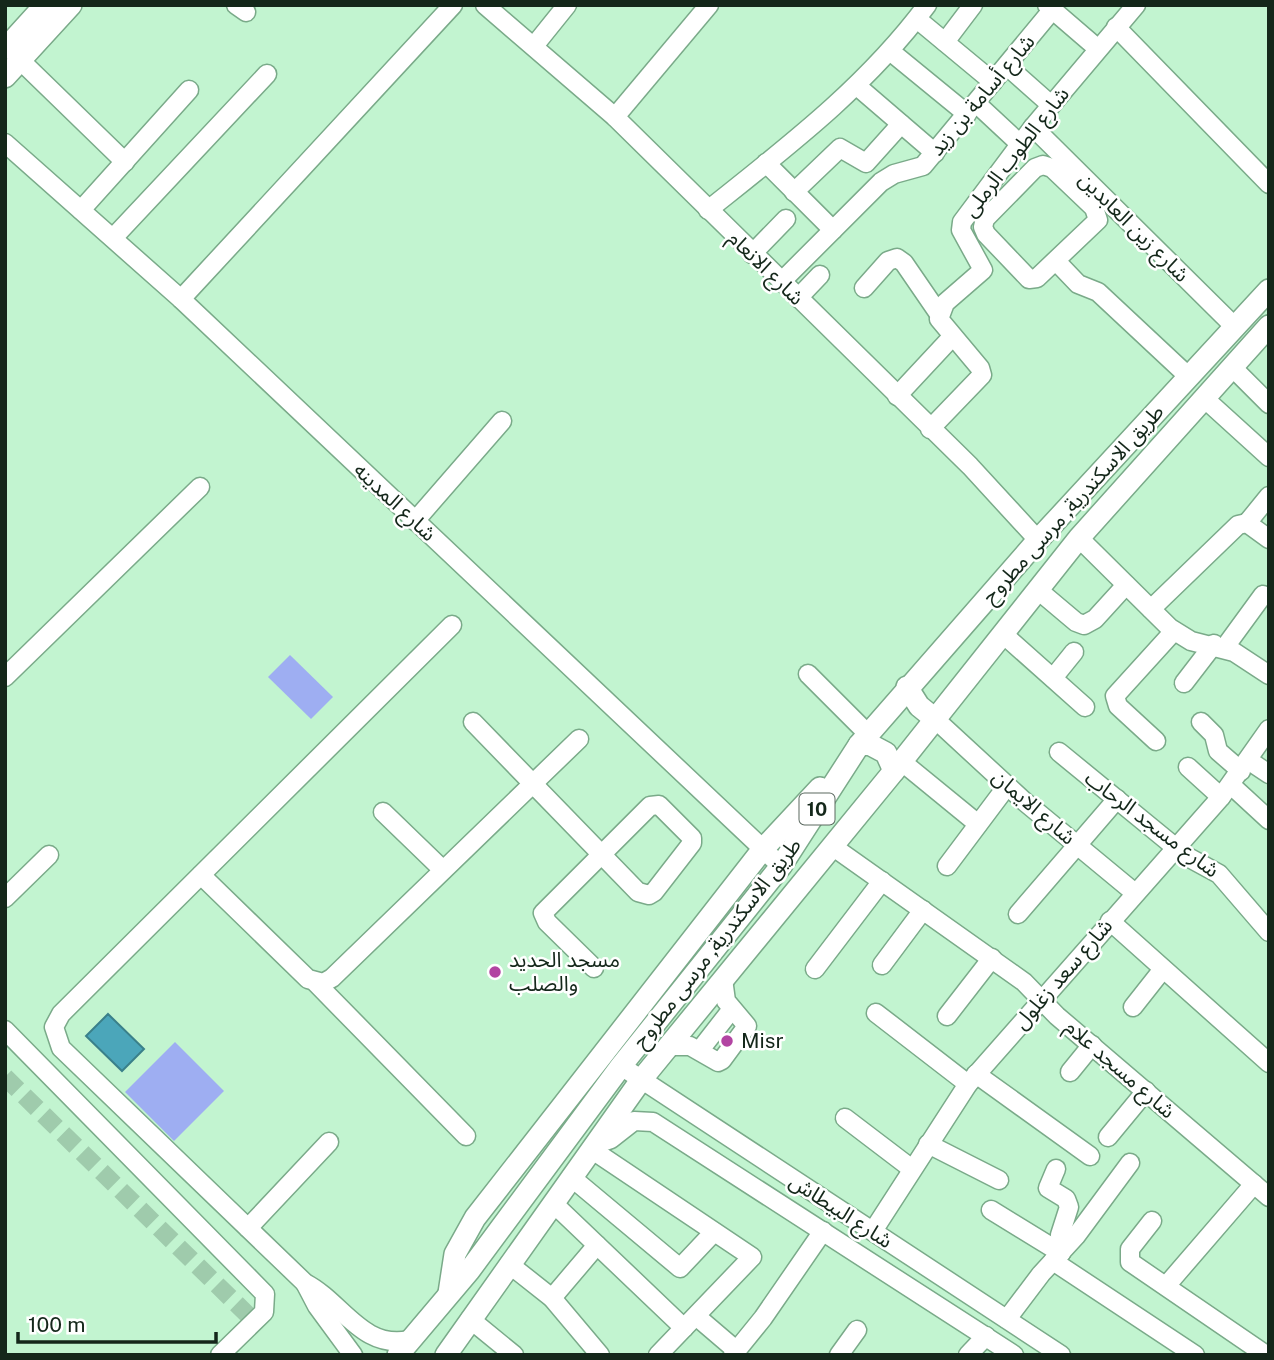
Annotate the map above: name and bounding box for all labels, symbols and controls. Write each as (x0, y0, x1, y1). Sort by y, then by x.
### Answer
street label: شارع أسامة بن زيد (924, 29, 1042, 162)
street label: شارع الطوب الرملى (957, 82, 1076, 223)
street label: شارع زين العابدين (1072, 166, 1195, 289)
street label: شارع الانعام (720, 225, 810, 313)
street label: طريق الاسكندرية, مرسى مطروح (977, 399, 1171, 610)
street label: شارع المدينه (347, 457, 442, 548)
street label: شارع الايمان (986, 764, 1081, 852)
street label: شارع مسجد الرحاب (1078, 765, 1224, 885)
road number: 10 (800, 794, 834, 824)
street label: طريق الاسكندرية, مرسى مطروح (627, 833, 809, 1054)
street label: شارع سعد زغلول (1008, 913, 1120, 1036)
place label: مسجد الحديد والصلب (509, 947, 620, 996)
marker: مسجد الحديد والصلب (487, 964, 503, 980)
street label: شارع مسجد علام (1057, 1014, 1181, 1126)
place label: Misr (741, 1028, 784, 1053)
marker: Misr (719, 1033, 735, 1049)
street label: شارع البيطاش (783, 1168, 898, 1256)
scale bar (18, 1300, 215, 1344)
text: 100 m (28, 1312, 85, 1337)

